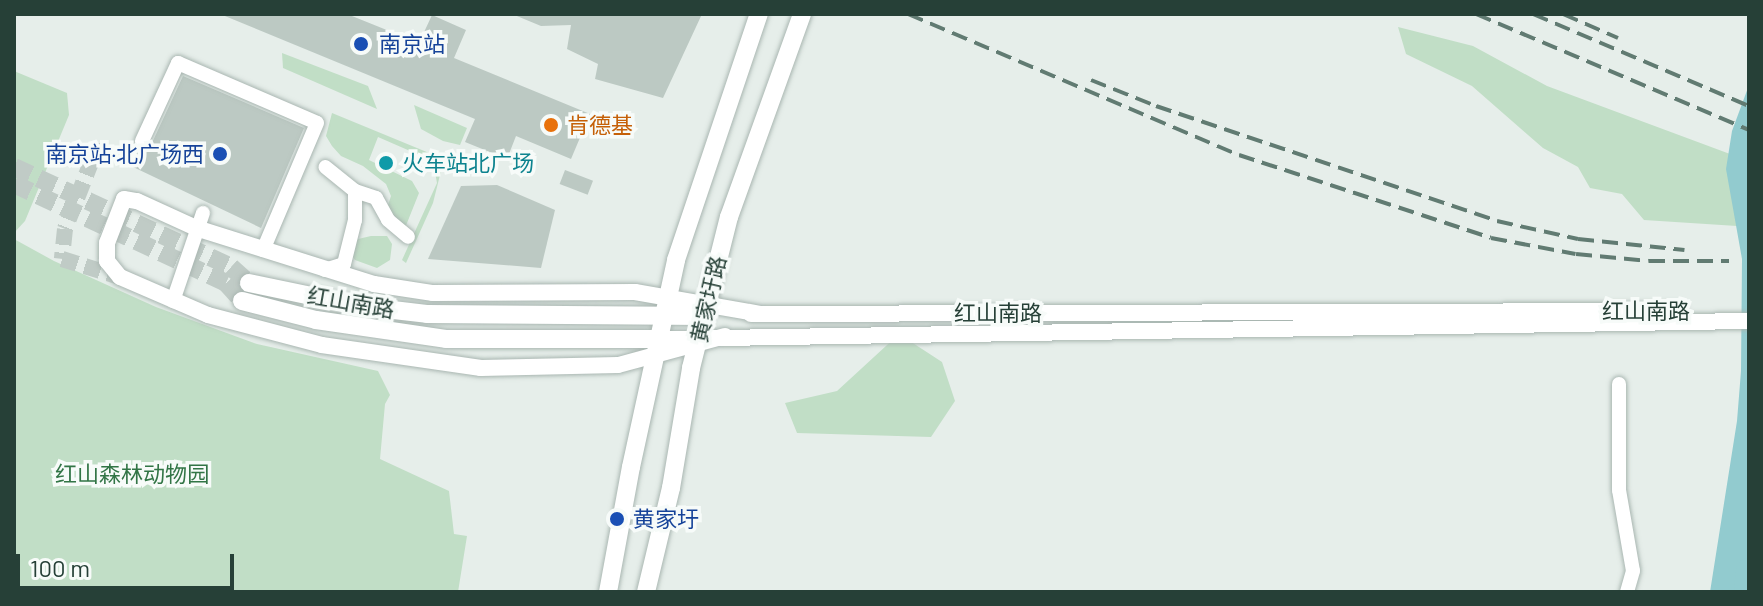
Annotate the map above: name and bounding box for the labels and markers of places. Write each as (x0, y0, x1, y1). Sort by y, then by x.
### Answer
place label: 南京站 (379, 31, 445, 57)
marker: 南京站 (350, 33, 372, 55)
place label: 肯德基 (567, 112, 633, 138)
marker: 肯德基 (542, 116, 560, 134)
place label: 南京站·北广场西 (45, 141, 204, 167)
marker: 南京站·北广场西 (211, 145, 229, 163)
place label: 火车站北广场 (402, 150, 534, 176)
marker: 火车站北广场 (377, 154, 395, 172)
place label: 黄家圩 (633, 506, 699, 532)
marker: 黄家圩 (608, 510, 626, 528)

